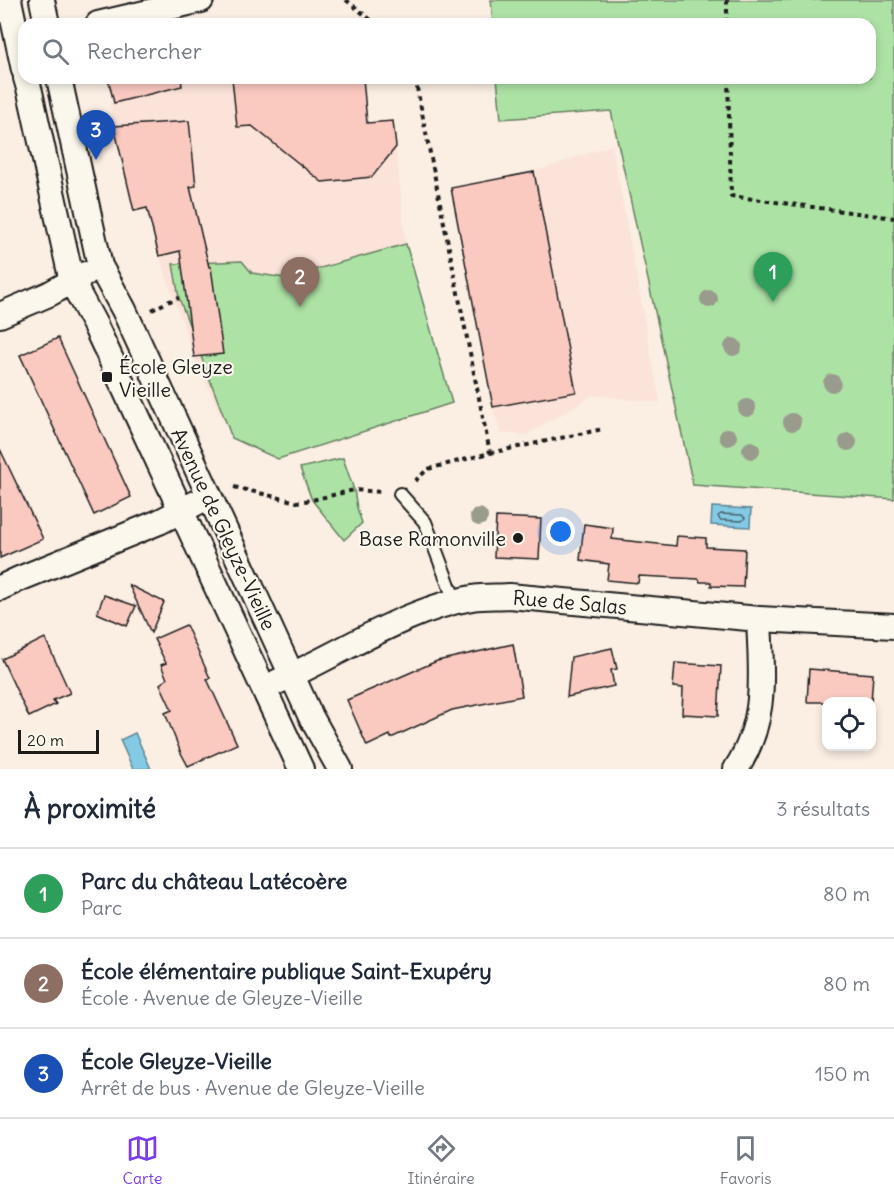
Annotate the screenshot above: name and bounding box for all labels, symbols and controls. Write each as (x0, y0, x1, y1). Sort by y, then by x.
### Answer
search box (18, 18, 876, 84)
icon: search (39, 35, 72, 68)
text: Rechercher (87, 37, 202, 65)
pin: 3 (76, 110, 116, 160)
pin: 1 (754, 252, 792, 302)
pin: 2 (280, 258, 320, 307)
place label: École Gleyze Vieille (119, 354, 233, 402)
marker: École Gleyze Vieille (100, 370, 114, 384)
street label: Avenue de Gleyze-Vieille (166, 424, 282, 634)
your location (546, 517, 575, 546)
place label: Base Ramonville (359, 526, 506, 551)
marker: Base Ramonville (511, 531, 525, 545)
street label: Rue de Salas (512, 585, 628, 619)
map controls (822, 697, 876, 751)
button: locate (822, 697, 876, 751)
scale bar (18, 727, 99, 754)
text: 20 m (27, 730, 64, 750)
text: À proximité (24, 792, 156, 825)
text: 3 résultats (776, 796, 870, 821)
text: Parc du château Latécoère (81, 867, 347, 895)
text: 1 (40, 881, 47, 906)
text: 80 m (823, 881, 870, 906)
text: Parc (81, 895, 122, 920)
text: École élémentaire publique Saint-Exupéry (81, 957, 492, 985)
text: 2 (38, 971, 49, 996)
text: 80 m (823, 971, 870, 996)
text: École · Avenue de Gleyze-Vieille (81, 985, 363, 1010)
text: École Gleyze-Vieille (81, 1047, 272, 1075)
text: 3 (38, 1061, 49, 1086)
text: 150 m (815, 1061, 870, 1086)
text: Arrêt de bus · Avenue de Gleyze-Vieille (81, 1075, 425, 1100)
tab: Carte (123, 1132, 162, 1188)
tab: Itinéraire (408, 1132, 475, 1188)
tab: Favoris (720, 1132, 771, 1188)

